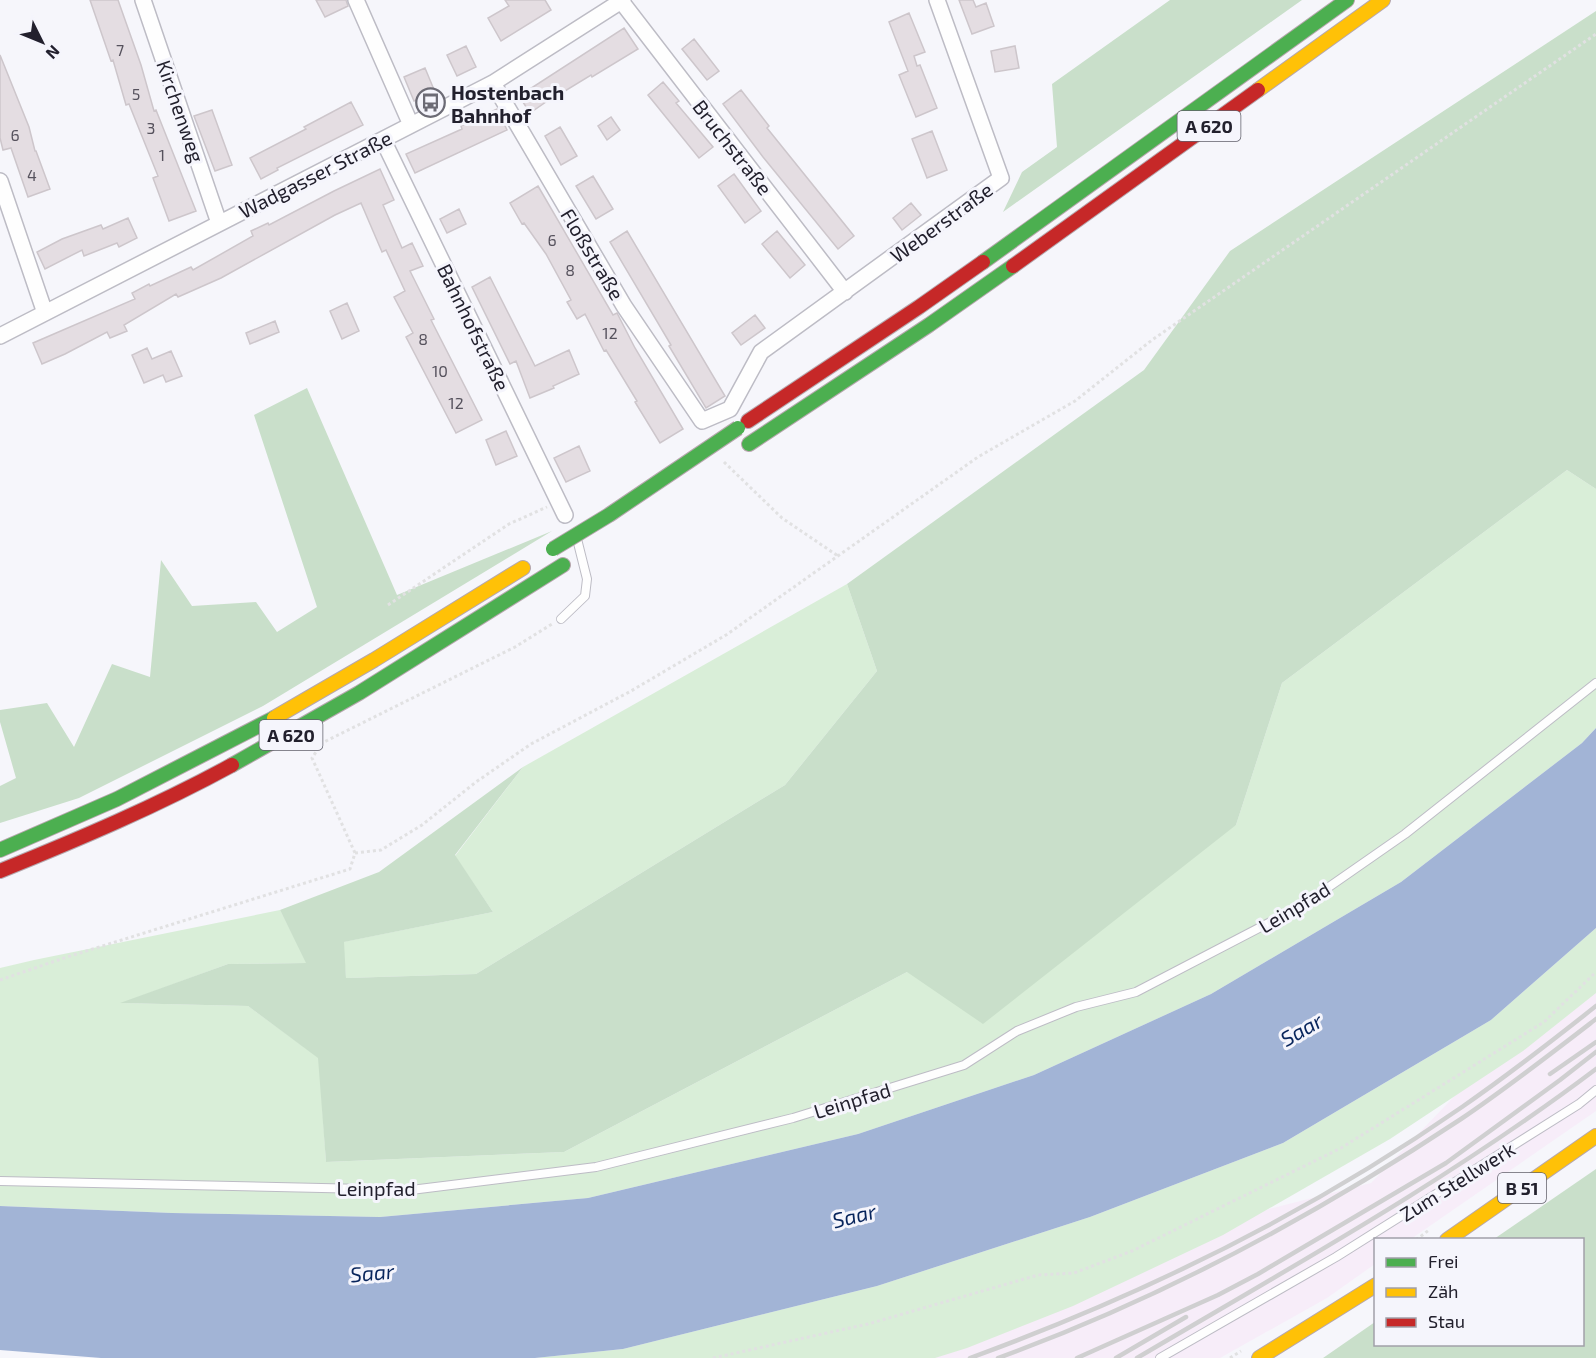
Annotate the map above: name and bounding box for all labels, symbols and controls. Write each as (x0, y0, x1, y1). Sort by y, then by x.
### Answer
north arrow (12, 12, 72, 72)
house number: 7 (116, 40, 124, 59)
text: N (42, 42, 64, 63)
street label: Kirchenweg (152, 57, 210, 165)
place label: Hostenbach Bahnhof (451, 80, 564, 127)
house number: 5 (132, 84, 140, 103)
bus stop icon: Hostenbach Bahnhof (414, 87, 446, 119)
street label: Bruchstraße (688, 95, 778, 199)
road number: A 620 (1178, 111, 1240, 141)
house number: 3 (147, 118, 155, 137)
house number: 6 (10, 125, 20, 144)
street label: Wadgasser Straße (235, 125, 395, 223)
house number: 1 (159, 145, 165, 164)
house number: 4 (27, 165, 37, 184)
street label: Weberstraße (885, 177, 997, 267)
street label: Floßstraße (556, 204, 630, 304)
house number: 6 (547, 230, 557, 249)
street label: Bahnhofstraße (433, 260, 515, 394)
house number: 8 (565, 260, 575, 279)
house number: 12 (602, 323, 618, 342)
house number: 8 (418, 329, 428, 348)
house number: 10 (432, 361, 448, 380)
house number: 12 (448, 393, 464, 412)
road number: A 620 (260, 720, 322, 750)
street label: Leinpfad (1254, 876, 1334, 938)
water label: Saar (1276, 1007, 1327, 1051)
street label: Leinpfad (811, 1077, 893, 1123)
street label: Zum Stellwerk (1395, 1136, 1519, 1226)
road number: B 51 (1498, 1173, 1546, 1203)
street label: Leinpfad (336, 1176, 416, 1200)
water label: Saar (830, 1197, 879, 1232)
legend (1374, 1238, 1584, 1346)
text: Frei (1428, 1250, 1459, 1272)
water label: Saar (349, 1258, 396, 1286)
text: Zäh (1428, 1280, 1459, 1302)
text: Stau (1428, 1310, 1465, 1332)

